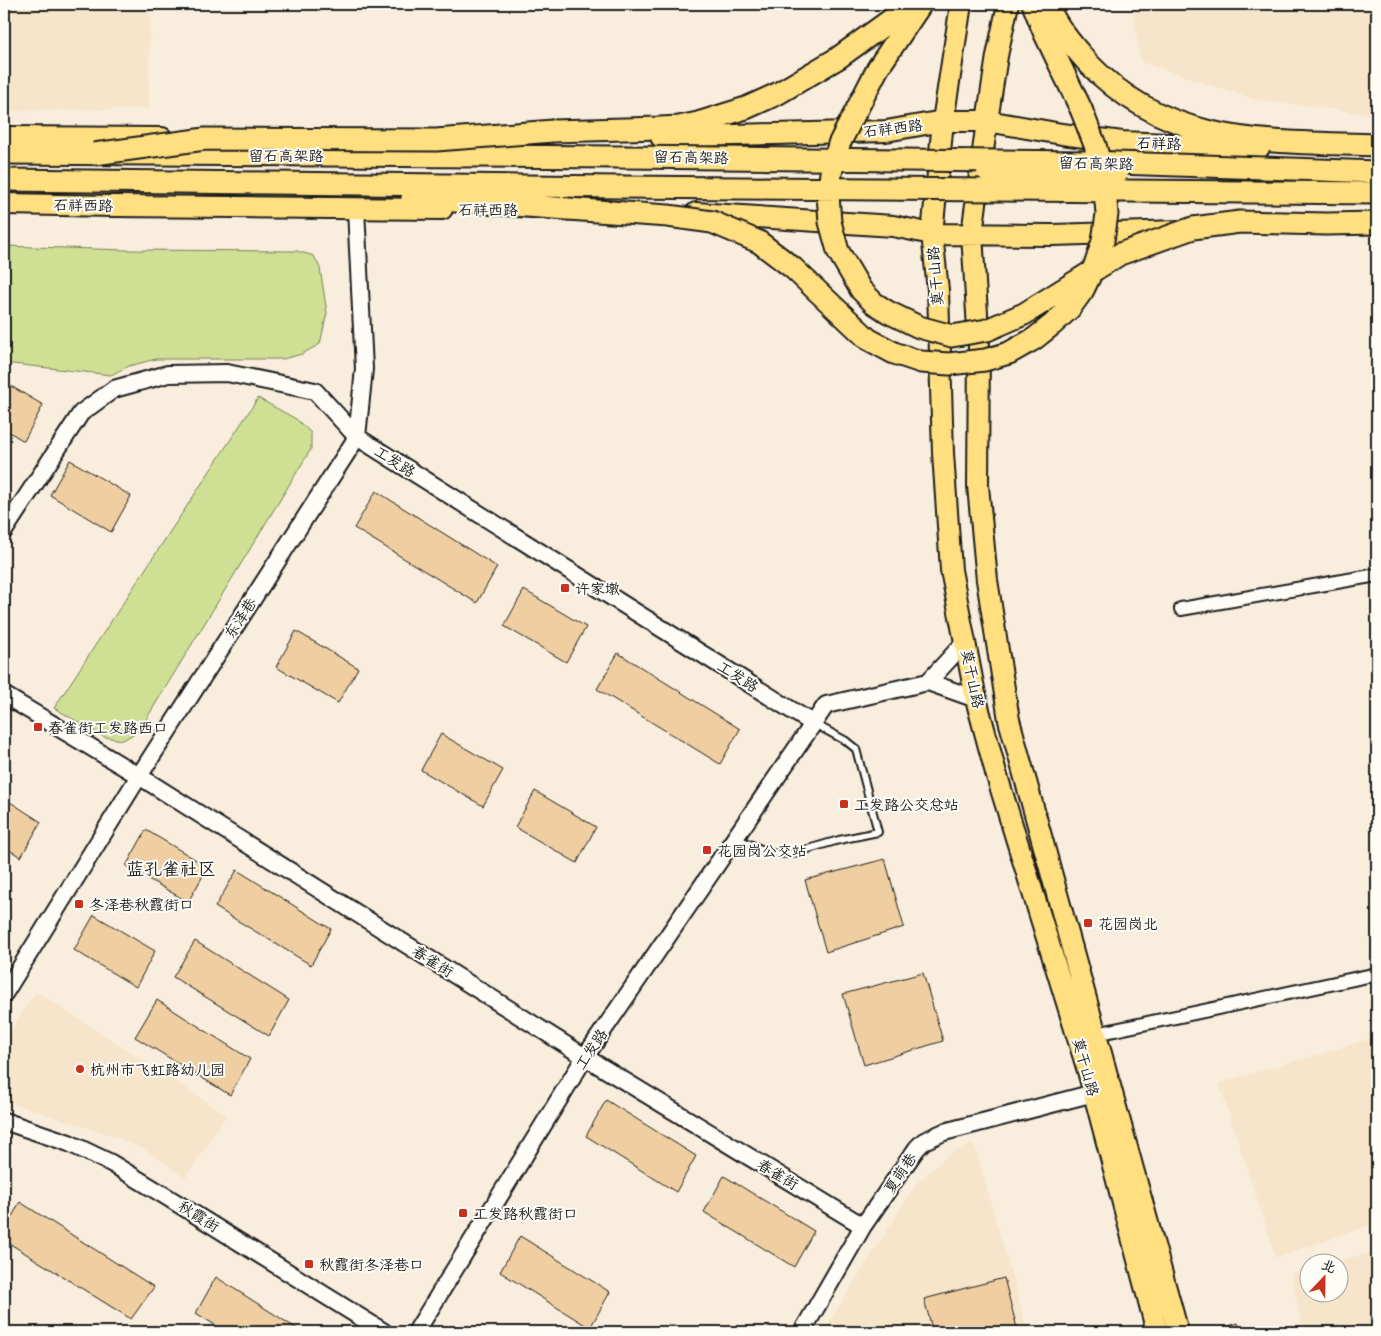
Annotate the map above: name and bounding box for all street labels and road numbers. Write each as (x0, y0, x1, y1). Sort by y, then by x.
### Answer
street label: 石祥西路 (862, 114, 924, 142)
street label: 石祥路 (1136, 132, 1182, 154)
street label: 留石高架路 (248, 145, 324, 166)
street label: 留石高架路 (653, 146, 729, 168)
street label: 留石高架路 (1058, 152, 1134, 174)
street label: 石祥西路 (53, 194, 113, 216)
street label: 石祥西路 (458, 199, 518, 220)
street label: 莫干山路 (922, 245, 948, 307)
street label: 工发路 (370, 440, 420, 482)
street label: 东泽巷 (219, 593, 261, 643)
street label: 莫干山路 (956, 647, 990, 711)
street label: 工发路 (713, 655, 763, 697)
street label: 春雀街 (408, 940, 458, 982)
street label: 工发路 (570, 1024, 612, 1074)
street label: 莫干山路 (1068, 1035, 1104, 1099)
street label: 夏萌巷 (879, 1148, 921, 1198)
street label: 春雀街 (753, 1153, 803, 1195)
street label: 秋霞街 (174, 1195, 224, 1237)

